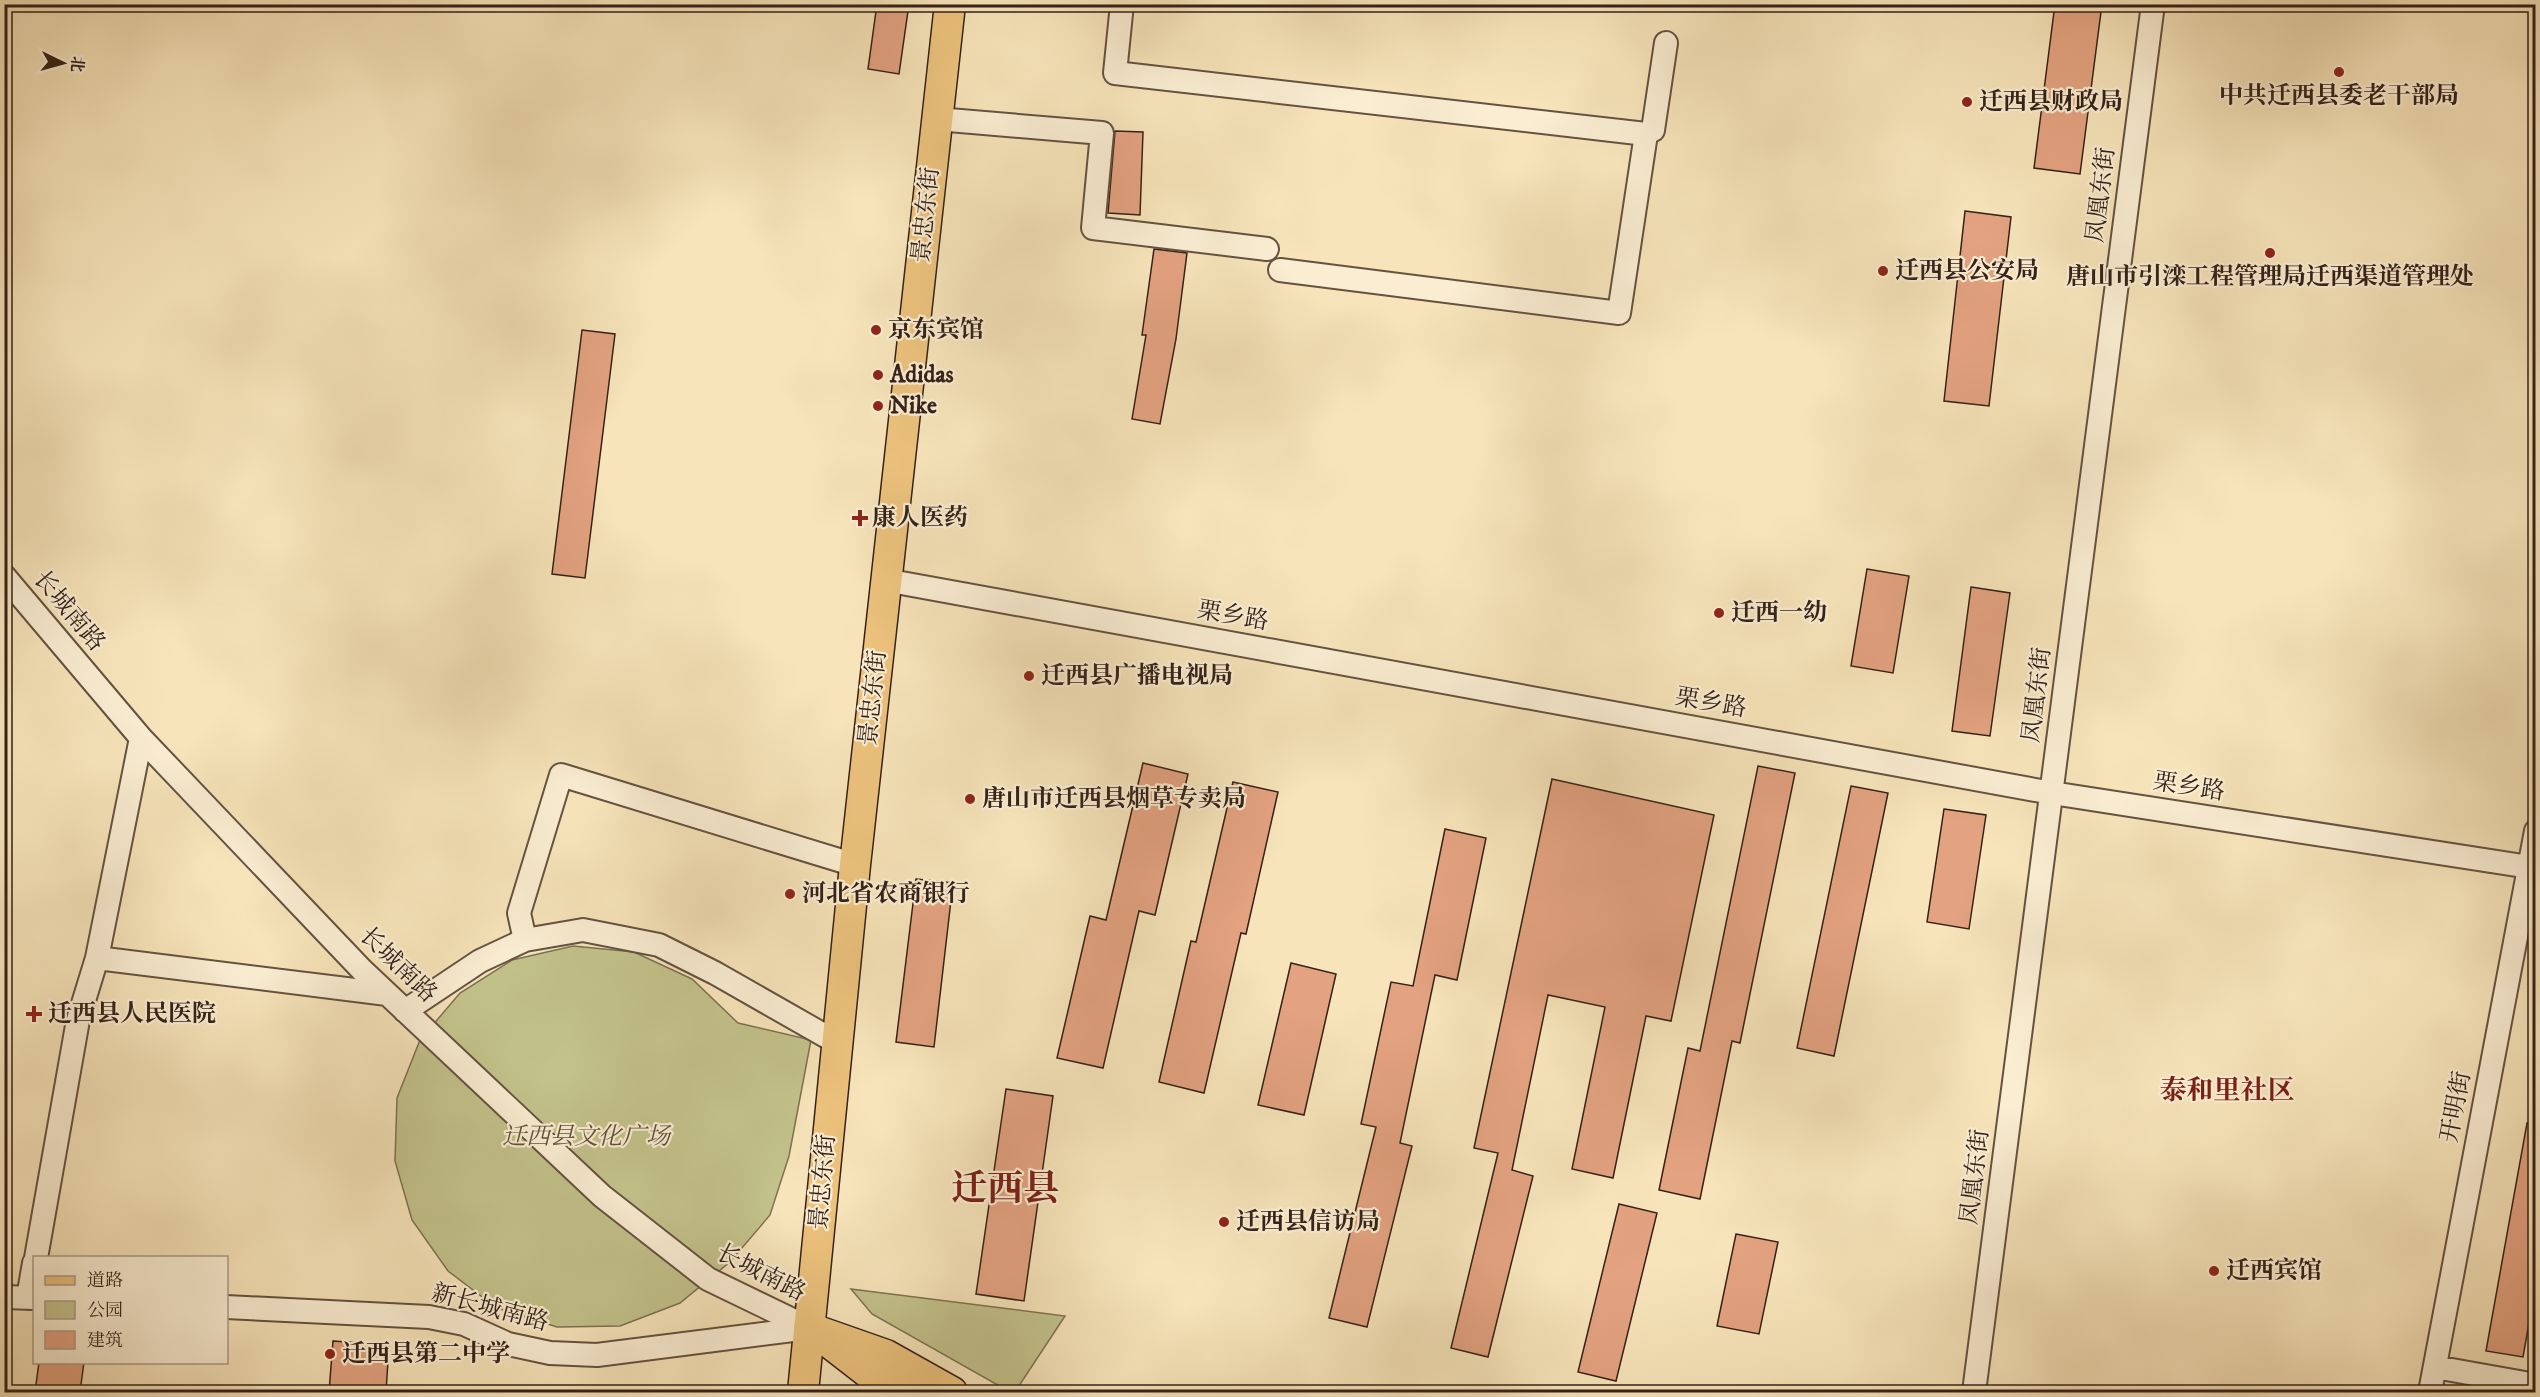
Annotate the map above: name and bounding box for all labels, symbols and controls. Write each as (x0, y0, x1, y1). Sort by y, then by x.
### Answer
north arrow (33, 33, 93, 93)
text: 北 (66, 55, 88, 73)
marker: 中共迁西县委老干部局 (2332, 65, 2346, 79)
place label: 中共迁西县委老干部局 (2219, 81, 2459, 111)
place label: 迁西县财政局 (1979, 87, 2123, 117)
marker: 迁西县财政局 (1960, 95, 1974, 109)
street label: 凤凰东街 (2080, 146, 2122, 244)
street label: 景忠东街 (906, 166, 946, 264)
marker: 唐山市引滦工程管理局迁西渠道管理处 (2263, 246, 2277, 260)
place label: 迁西县公安局 (1895, 256, 2039, 286)
place label: 唐山市引滦工程管理局迁西渠道管理处 (2066, 262, 2474, 292)
marker: 迁西县公安局 (1876, 264, 1890, 278)
place label: 京东宾馆 (888, 315, 984, 345)
marker: 京东宾馆 (869, 323, 883, 337)
place label: Adidas (889, 360, 954, 390)
marker: Adidas (871, 368, 885, 382)
place label: Nike (890, 391, 937, 421)
marker: Nike (871, 399, 885, 413)
place label: 康人医药 (872, 503, 968, 533)
marker: 康人医药 (853, 511, 867, 525)
street label: 长城南路 (27, 565, 111, 657)
street label: 栗乡路 (1195, 595, 1271, 637)
place label: 迁西一幼 (1731, 598, 1827, 628)
marker: 迁西一幼 (1712, 606, 1726, 620)
street label: 凤凰东街 (2016, 646, 2058, 744)
street label: 景忠东街 (853, 649, 893, 747)
place label: 迁西县广播电视局 (1041, 661, 1233, 691)
marker: 迁西县广播电视局 (1022, 669, 1036, 683)
street label: 栗乡路 (1673, 682, 1749, 724)
street label: 栗乡路 (2151, 767, 2227, 807)
place label: 唐山市迁西县烟草专卖局 (982, 784, 1246, 814)
marker: 唐山市迁西县烟草专卖局 (963, 792, 977, 806)
place label: 河北省农商银行 (802, 879, 970, 909)
marker: 河北省农商银行 (783, 887, 797, 901)
street label: 长城南路 (353, 921, 443, 1009)
place label: 迁西县人民医院 (48, 999, 216, 1029)
marker: 迁西县人民医院 (25, 1005, 43, 1023)
street label: 开明街 (2434, 1069, 2478, 1145)
district label: 泰和里社区 (2160, 1074, 2295, 1108)
park label: 迁西县文化广场 (502, 1122, 672, 1152)
street label: 凤凰东街 (1954, 1128, 1996, 1226)
street label: 景忠东街 (804, 1133, 842, 1231)
district label: 迁西县 (951, 1167, 1059, 1212)
place label: 迁西县信访局 (1236, 1207, 1380, 1237)
marker: 迁西县信访局 (1217, 1215, 1231, 1229)
street label: 长城南路 (711, 1238, 811, 1308)
legend (33, 1256, 228, 1364)
place label: 迁西宾馆 (2226, 1256, 2322, 1286)
marker: 迁西宾馆 (2207, 1264, 2221, 1278)
text: 道路 (87, 1270, 123, 1292)
street label: 新长城南路 (428, 1278, 552, 1338)
text: 公园 (87, 1300, 123, 1322)
text: 建筑 (87, 1330, 123, 1352)
place label: 迁西县第二中学 (342, 1339, 510, 1369)
marker: 迁西县第二中学 (323, 1347, 337, 1361)

